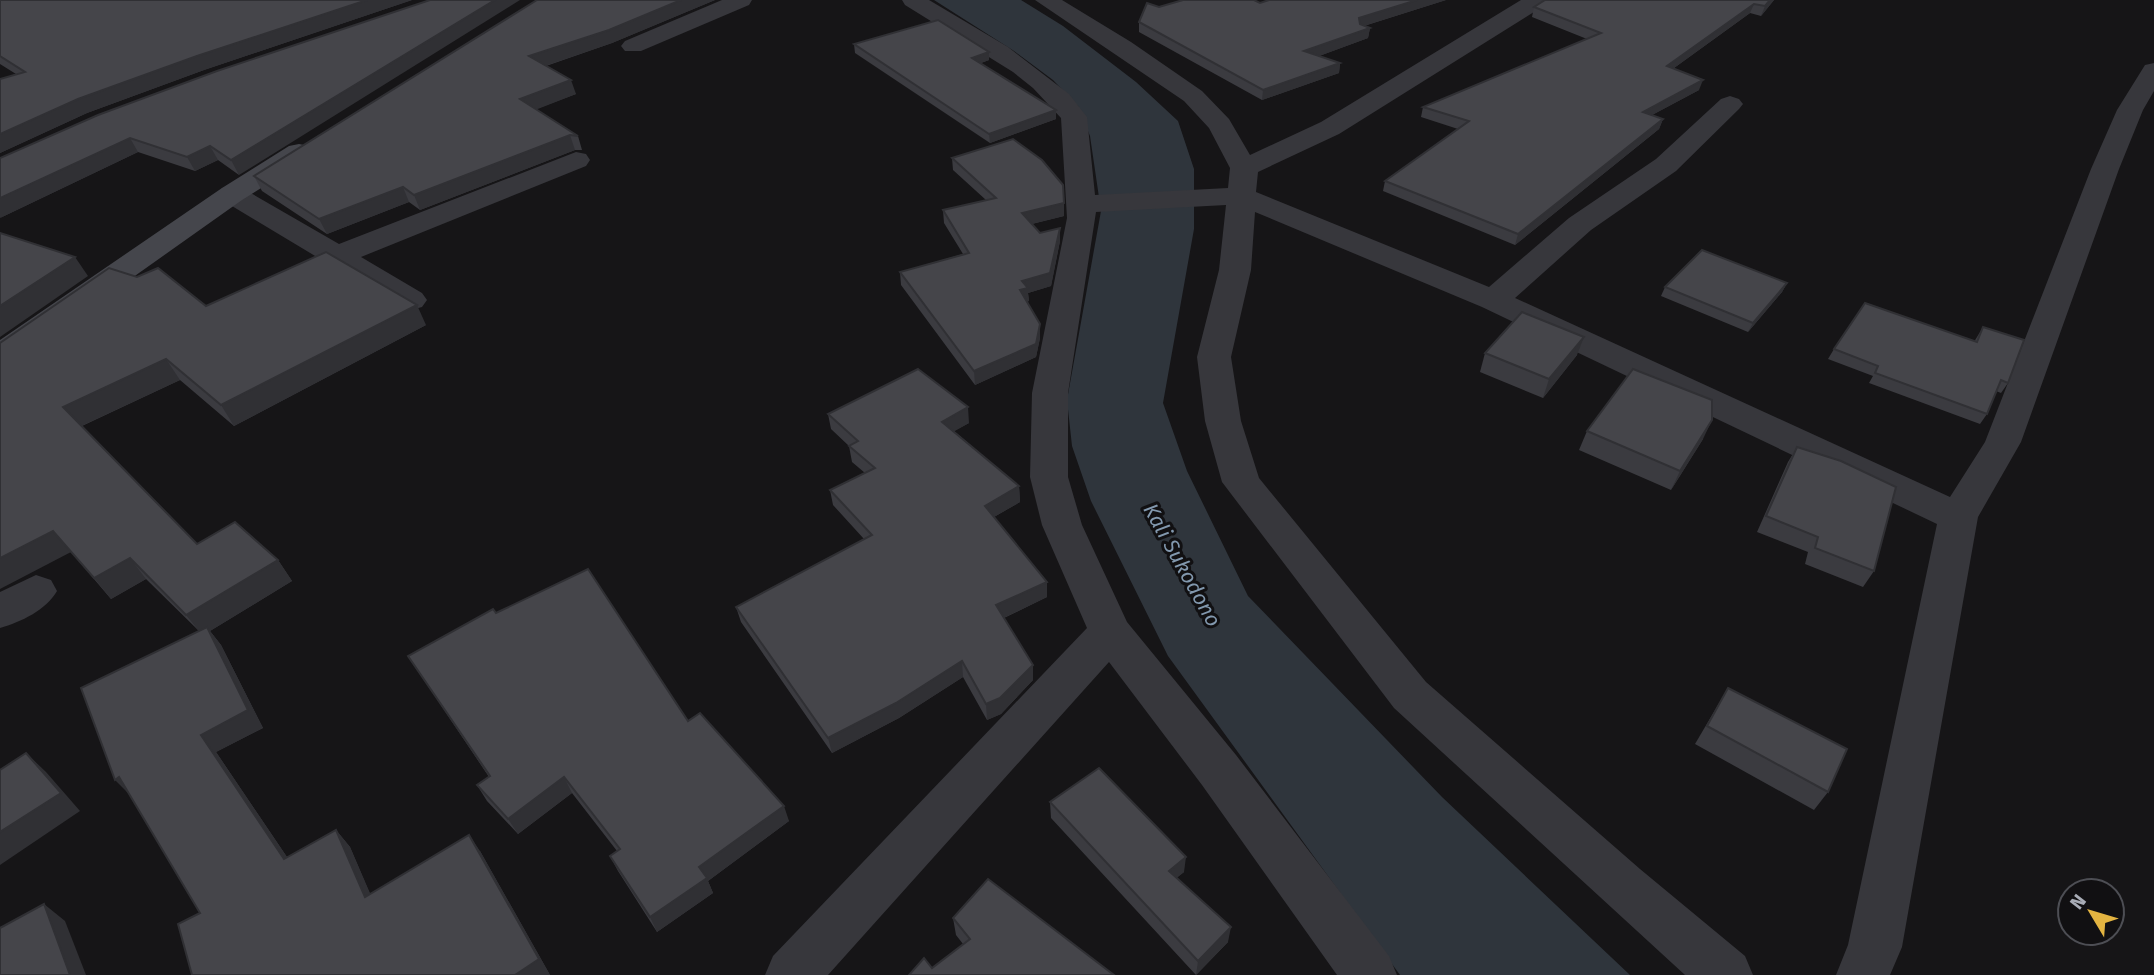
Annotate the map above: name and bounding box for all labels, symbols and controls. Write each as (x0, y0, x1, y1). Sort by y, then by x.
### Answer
water label: Kali Sukodono (1137, 499, 1227, 631)
north arrow (2056, 877, 2126, 947)
text: N (2065, 890, 2091, 914)

